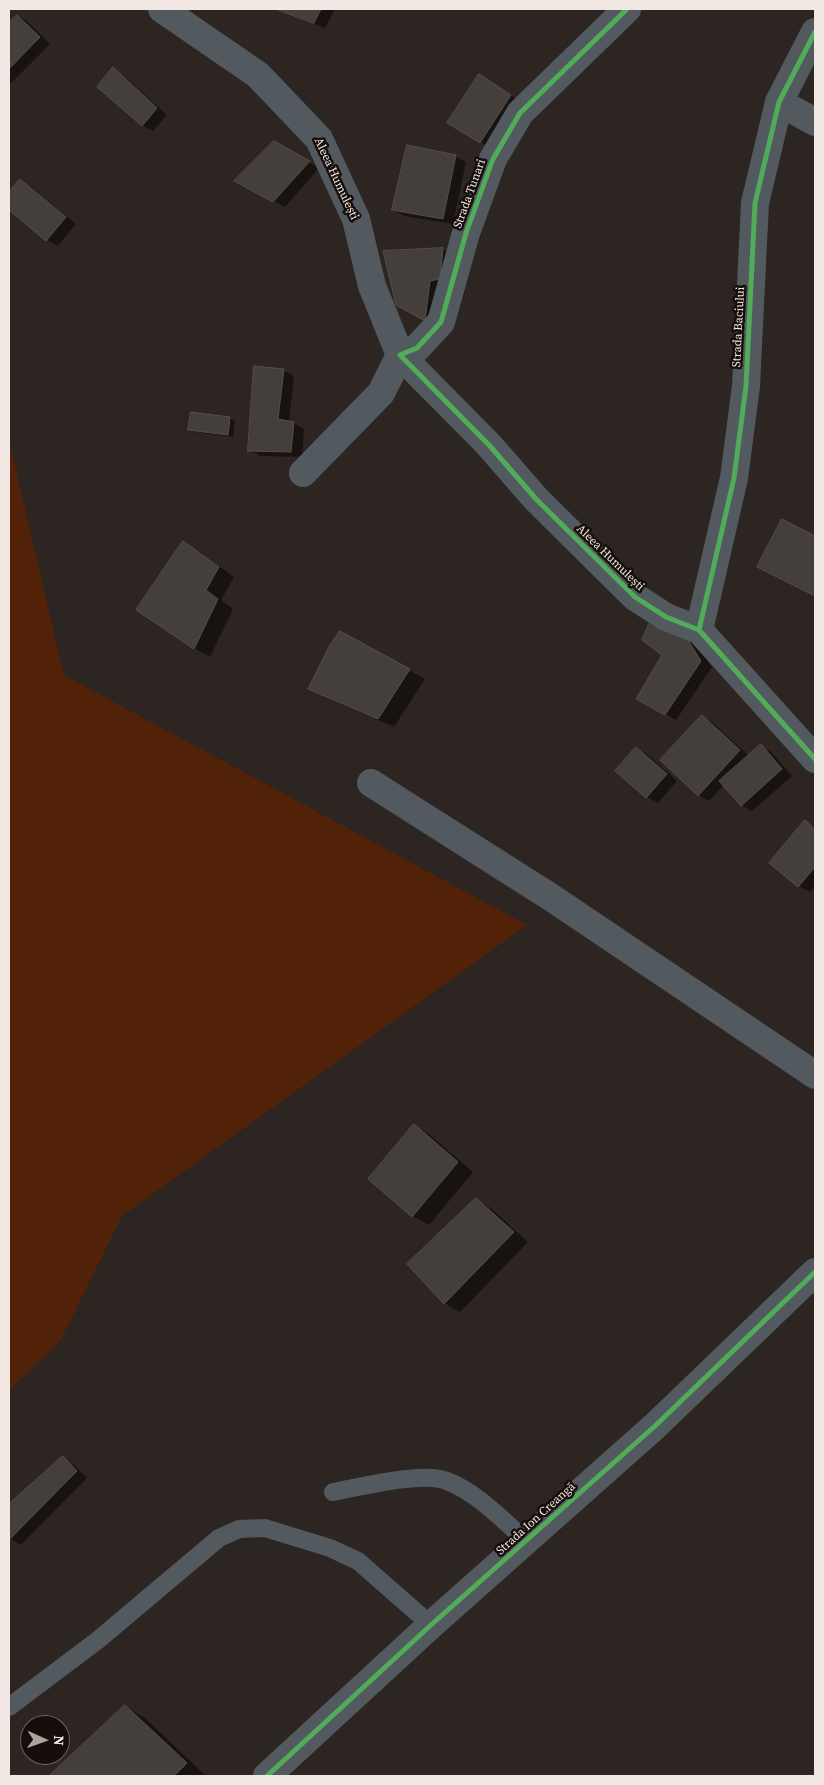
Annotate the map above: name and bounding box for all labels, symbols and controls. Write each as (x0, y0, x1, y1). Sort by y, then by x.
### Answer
street label: Aleea Humulești (311, 136, 361, 222)
street label: Strada Tunari (451, 157, 489, 231)
street label: Strada Baciului (730, 286, 748, 368)
street label: Aleea Humulești (573, 522, 647, 594)
street label: Strada Ion Creangă (494, 1480, 578, 1558)
north arrow (20, 1715, 70, 1765)
text: N (49, 1735, 69, 1746)

